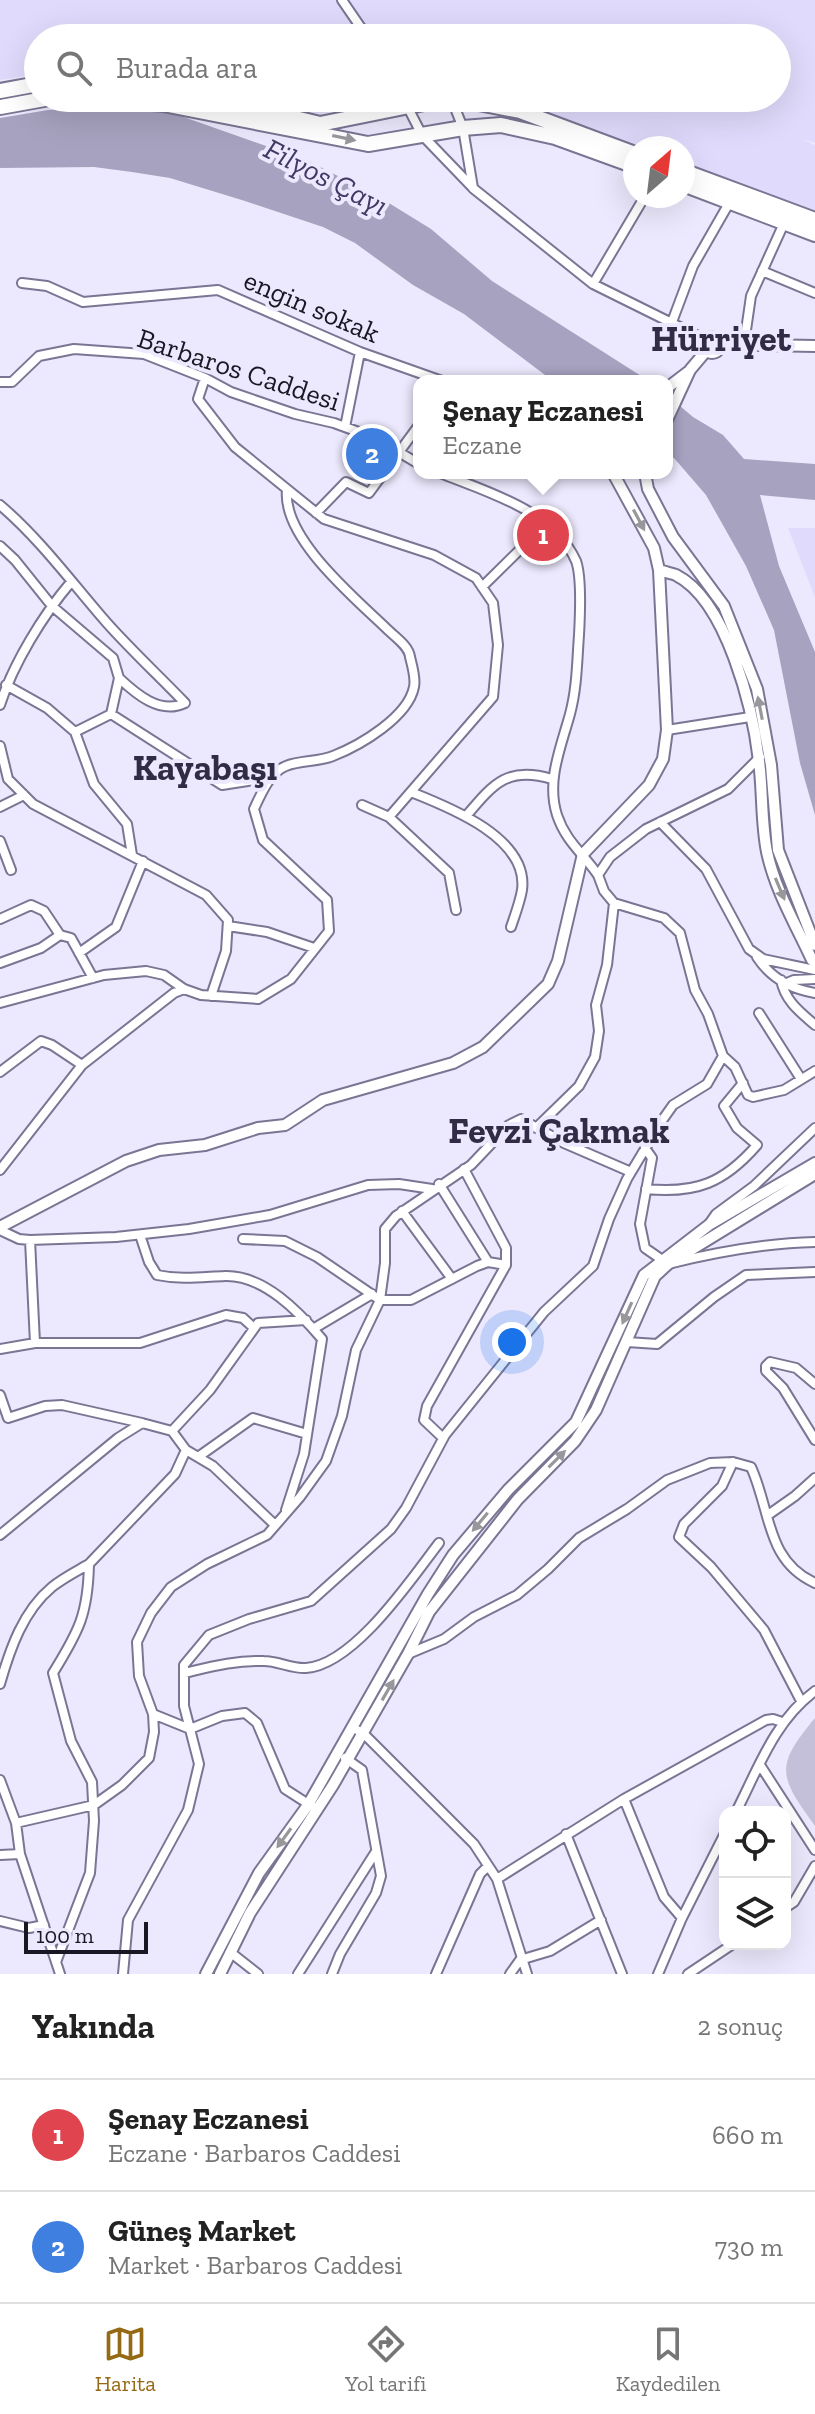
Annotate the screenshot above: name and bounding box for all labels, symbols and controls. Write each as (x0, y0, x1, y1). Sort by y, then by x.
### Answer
search box (24, 24, 791, 112)
icon: search (52, 46, 96, 90)
text: Burada ara (116, 50, 257, 86)
water label: Filyos Çayı (258, 131, 394, 223)
one-way arrow (331, 132, 356, 145)
north arrow (623, 136, 695, 208)
street label: engin sokak (239, 263, 385, 350)
district label: Hürriyet (651, 317, 792, 360)
street label: Barbaros Caddesi (133, 321, 344, 418)
popup (413, 375, 673, 479)
text: Şenay Eczanesi (443, 393, 643, 429)
pin: 2 (346, 424, 398, 484)
text: Eczane (443, 429, 522, 461)
pin: 1 (517, 505, 569, 565)
one-way arrow (632, 509, 645, 532)
one-way arrow (754, 695, 766, 720)
district label: Kayabaşı (133, 746, 277, 789)
one-way arrow (773, 878, 786, 901)
district label: Fevzi Çakmak (448, 1109, 670, 1152)
one-way arrow (621, 1301, 634, 1324)
your location (492, 1322, 532, 1362)
one-way arrow (547, 1450, 566, 1469)
one-way arrow (472, 1512, 488, 1532)
one-way arrow (380, 1679, 394, 1701)
map controls (719, 1806, 791, 1950)
button: locate (719, 1806, 791, 1878)
one-way arrow (276, 1827, 292, 1849)
button: layers (719, 1878, 791, 1950)
scale bar (24, 1918, 148, 1954)
text: 100 m (36, 1922, 94, 1949)
text: Yakında (32, 2006, 155, 2047)
text: 2 sonuç (697, 2010, 783, 2042)
text: Şenay Eczanesi (108, 2101, 309, 2137)
text: 1 (53, 2119, 63, 2151)
text: 660 m (712, 2119, 783, 2151)
text: Eczane · Barbaros Caddesi (108, 2137, 401, 2169)
text: Güneş Market (108, 2213, 296, 2249)
text: 2 (51, 2231, 65, 2263)
text: 730 m (715, 2231, 783, 2263)
text: Market · Barbaros Caddesi (108, 2249, 402, 2281)
tab: Harita (95, 2322, 156, 2397)
tab: Yol tarifi (345, 2322, 426, 2397)
tab: Kaydedilen (616, 2322, 720, 2397)

